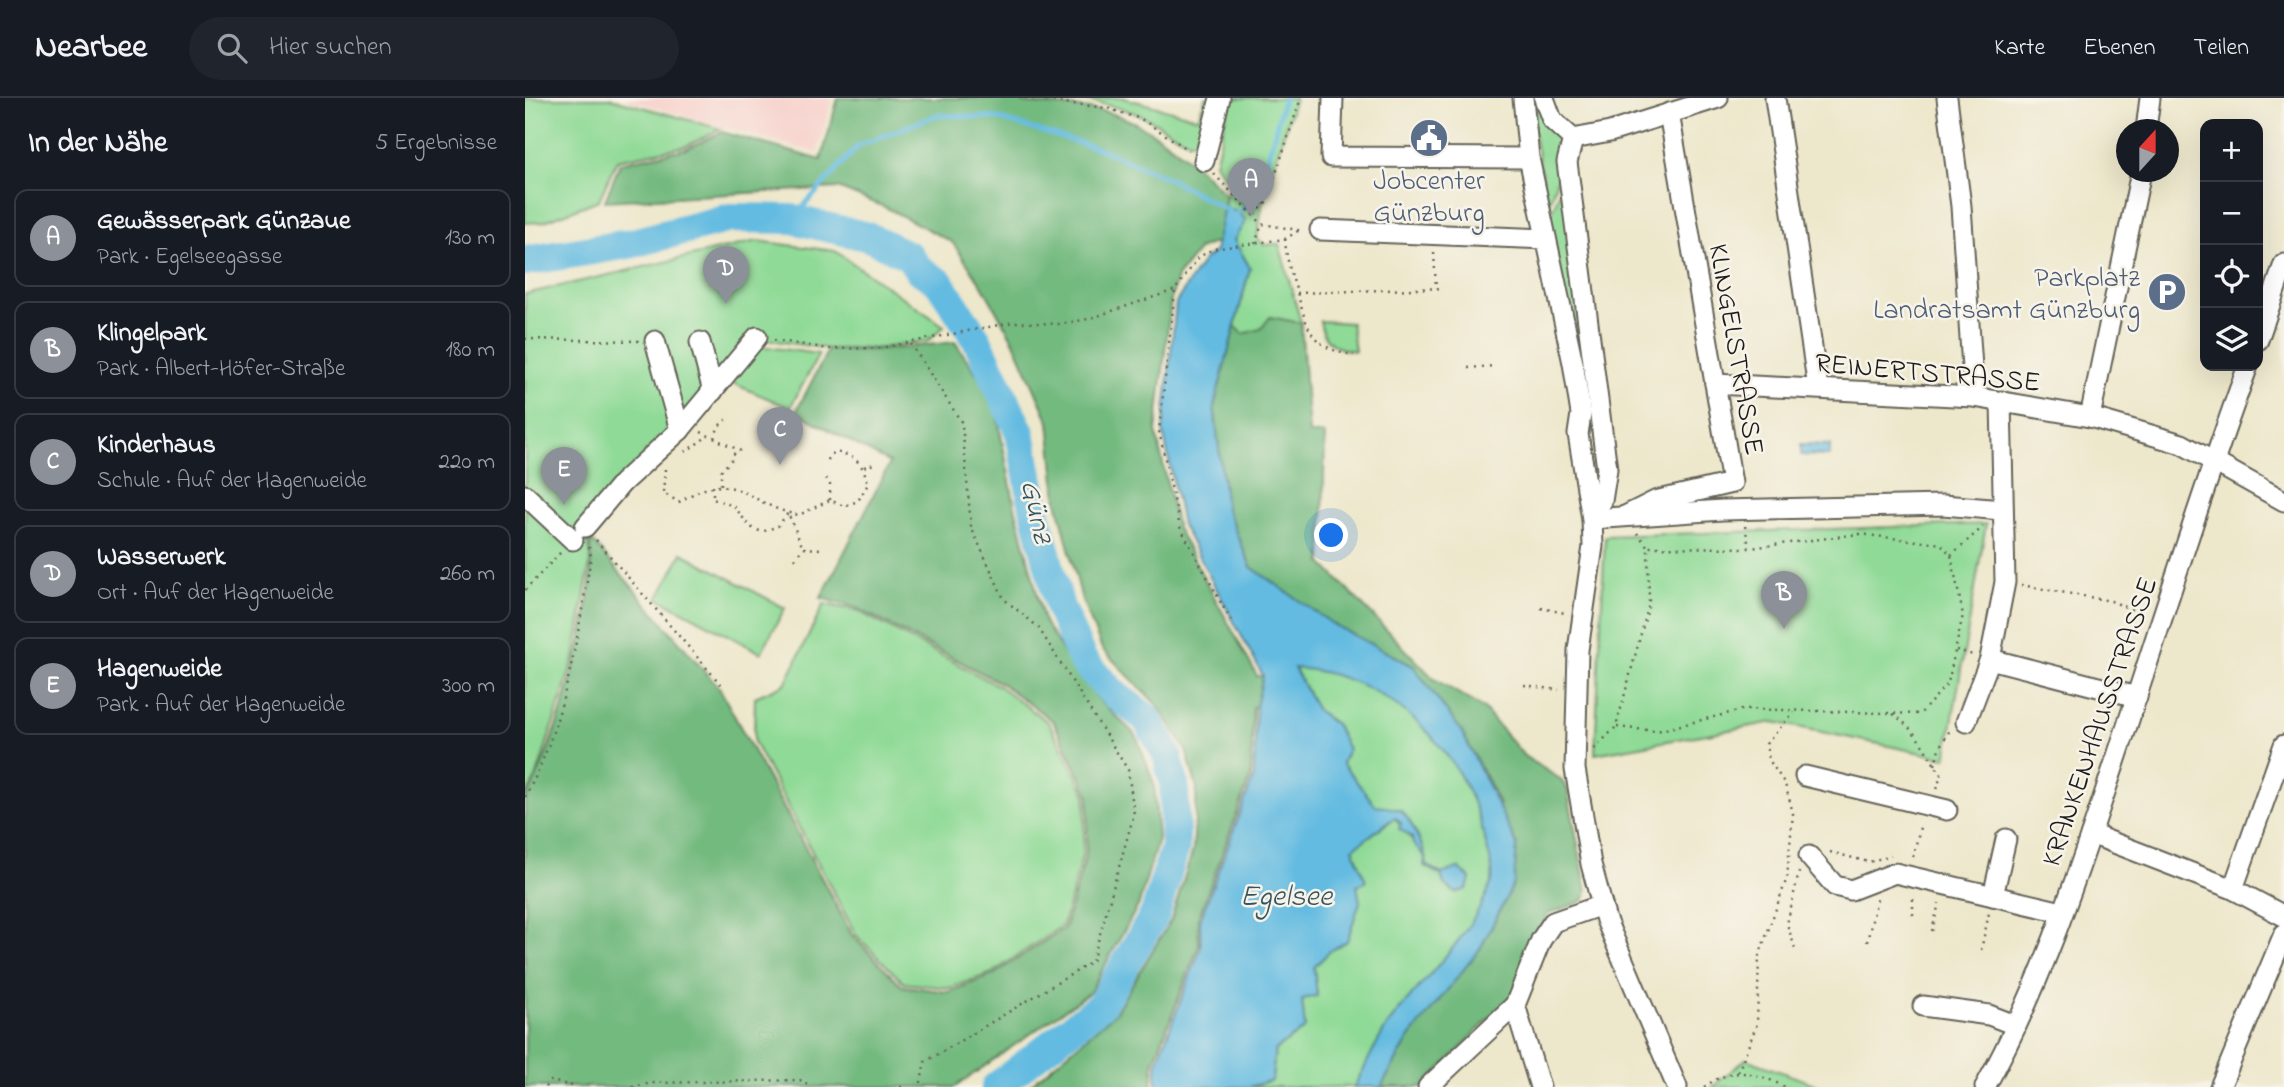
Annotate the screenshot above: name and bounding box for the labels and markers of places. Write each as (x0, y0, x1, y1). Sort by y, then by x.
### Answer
public building icon: Jobcenter Günzburg (1408, 117, 1450, 159)
pin: A (1228, 158, 1274, 216)
place label: Jobcenter Günzburg (1373, 162, 1485, 235)
pin: D (703, 246, 749, 304)
place label: Parkplatz Landratsamt Günzburg (1873, 259, 2140, 332)
parking icon: Parkplatz Landratsamt Günzburg (2146, 271, 2188, 313)
pin: C (757, 407, 803, 465)
pin: E (541, 447, 587, 505)
pin: B (1761, 571, 1807, 629)

